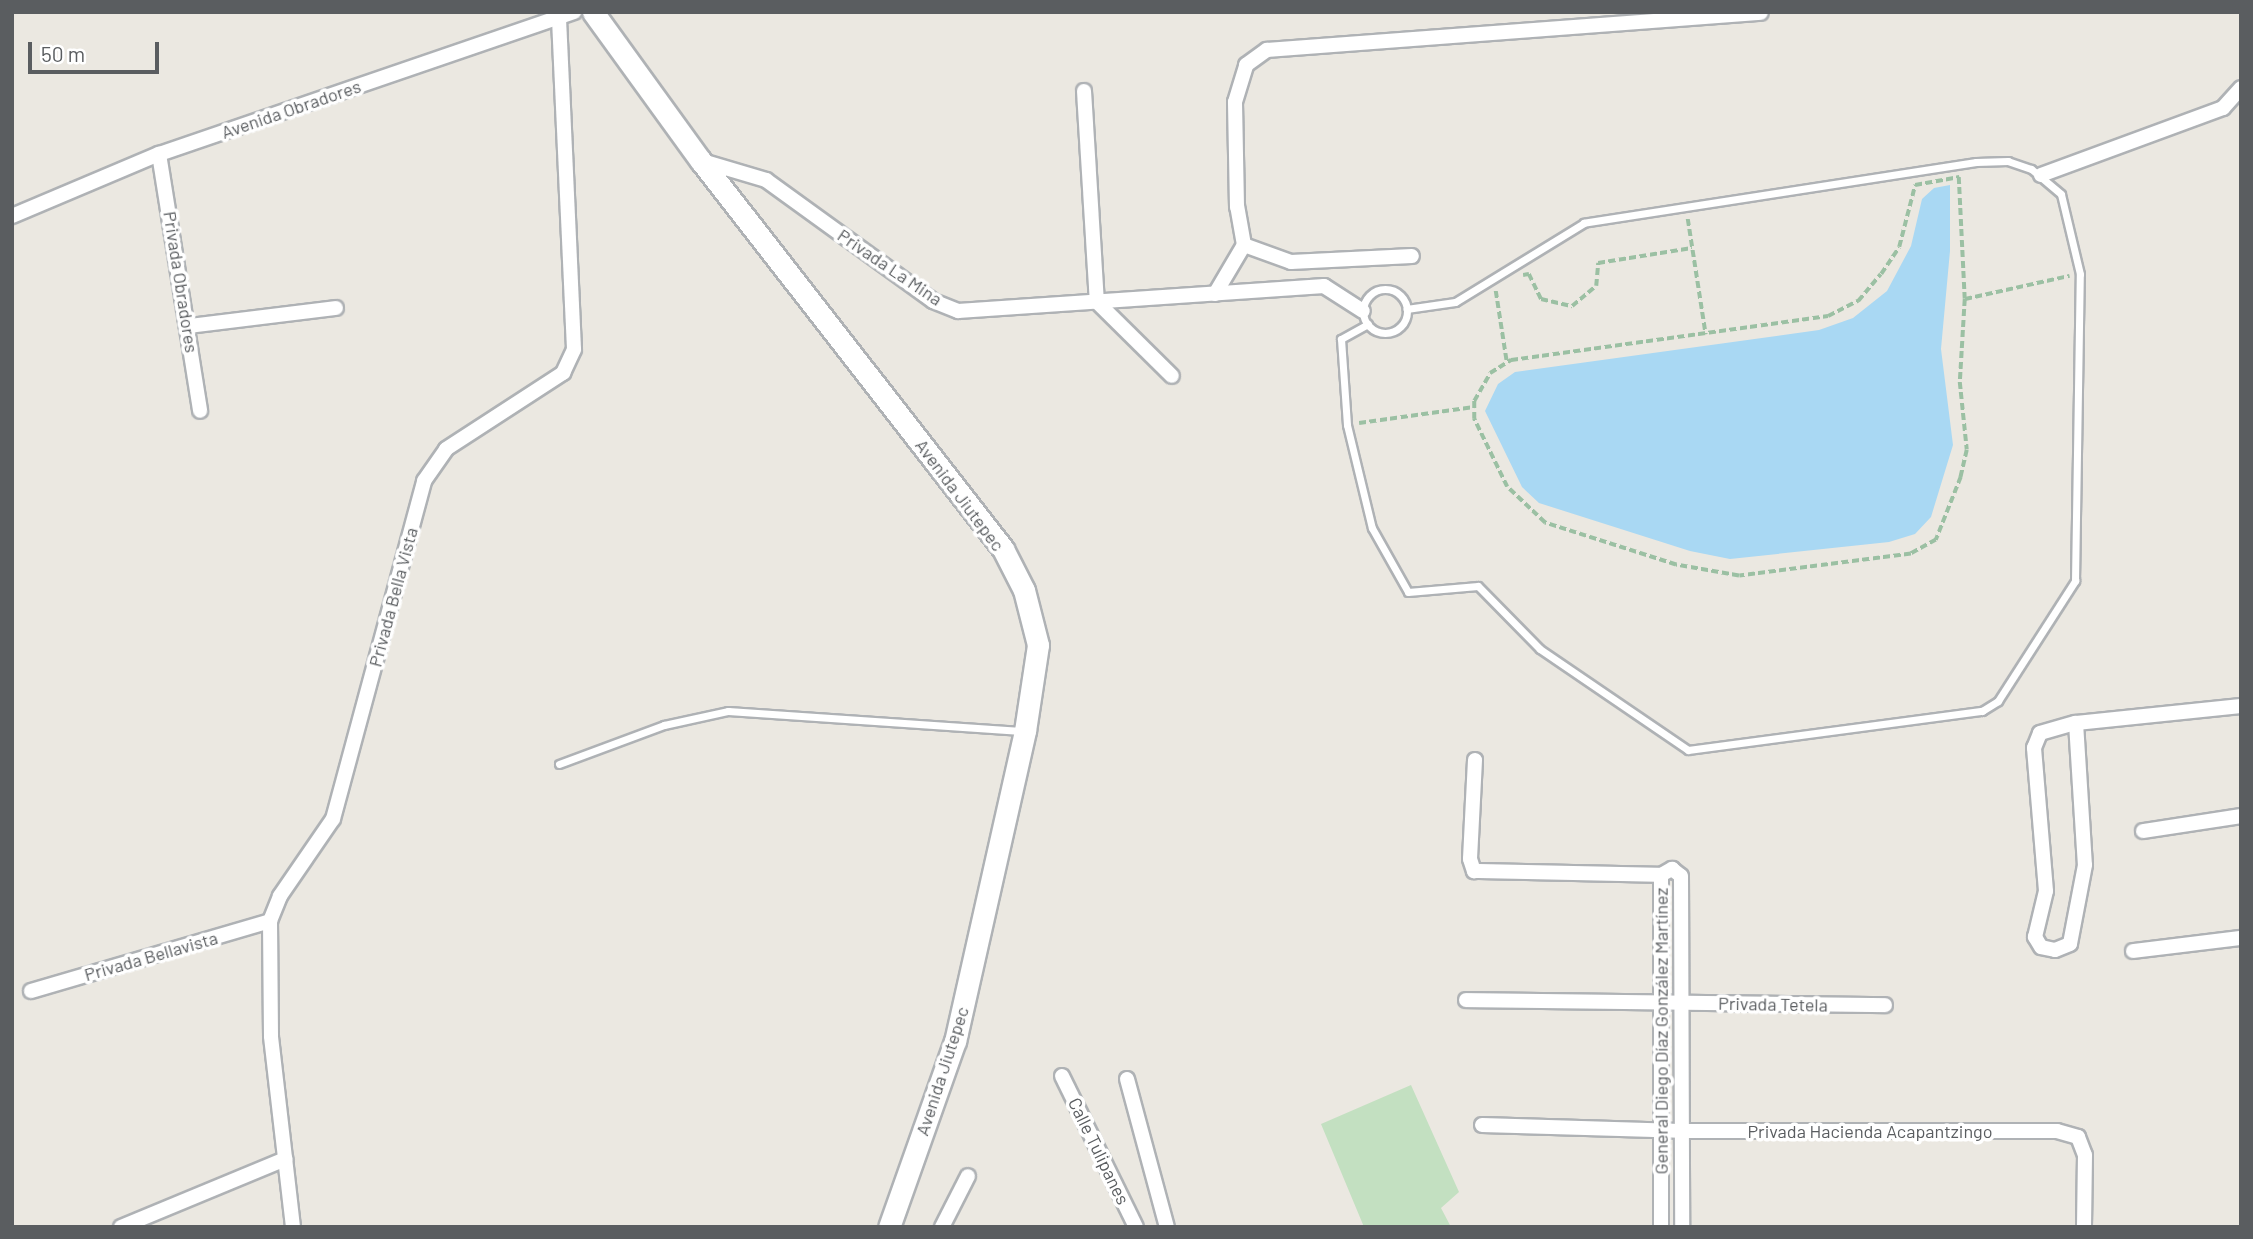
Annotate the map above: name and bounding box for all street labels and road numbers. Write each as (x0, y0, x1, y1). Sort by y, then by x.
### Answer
street label: Avenida Obradores (218, 75, 364, 143)
street label: Privada Obradores (159, 210, 203, 354)
street label: Privada La Mina (834, 224, 946, 310)
street label: Avenida Jiutepec (911, 435, 1009, 555)
street label: Privada Bella Vista (364, 525, 422, 669)
street label: General Diego Díaz González Martínez (1650, 888, 1672, 1174)
street label: Privada Bellavista (82, 927, 220, 985)
street label: Privada Tetela (1718, 992, 1828, 1016)
street label: Avenida Jiutepec (911, 1004, 973, 1138)
street label: Calle Tulipanes (1064, 1094, 1134, 1208)
street label: Privada Hacienda Acapantzingo (1747, 1120, 1993, 1142)

